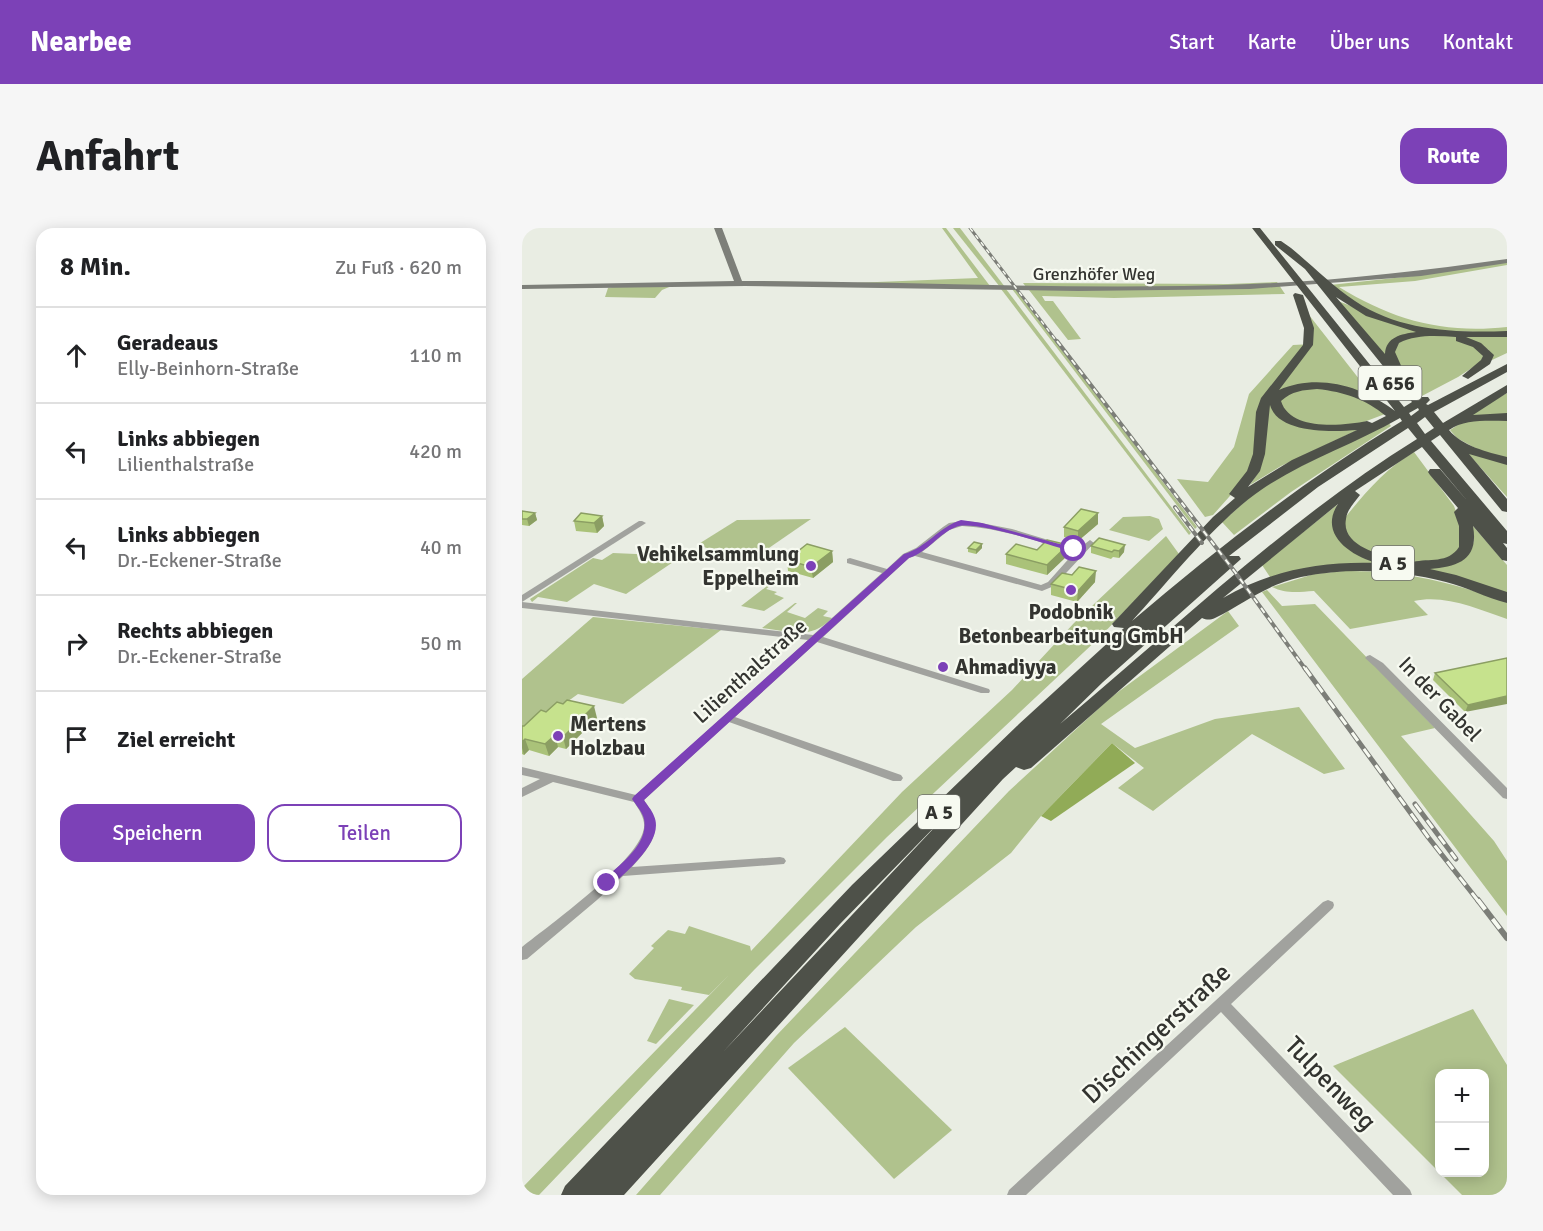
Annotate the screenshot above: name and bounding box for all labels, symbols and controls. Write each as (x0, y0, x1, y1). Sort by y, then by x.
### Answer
text: Nearbee (30, 25, 132, 59)
text: Start (1169, 29, 1214, 55)
text: Karte (1247, 29, 1296, 55)
text: Über uns (1329, 29, 1410, 55)
text: Kontakt (1443, 29, 1513, 55)
button: Route (1400, 128, 1507, 184)
text: Anfahrt (36, 131, 179, 182)
text: 8 Min. (60, 251, 131, 283)
text: Zu Fuß · 620 m (335, 255, 462, 280)
street label: Grenzhöfer Weg (1033, 263, 1155, 285)
text: Geradeaus (117, 329, 218, 356)
icon: ahead (60, 339, 93, 372)
text: 110 m (409, 343, 462, 368)
text: Elly-Beinhorn-Straße (117, 356, 299, 381)
road number: A 656 (1358, 366, 1422, 400)
text: Links abbiegen (117, 425, 260, 452)
icon: left (60, 435, 93, 468)
text: 420 m (409, 439, 462, 464)
text: Lilienthalstraße (117, 452, 254, 477)
text: Links abbiegen (117, 521, 260, 548)
icon: left (60, 531, 93, 564)
text: 40 m (420, 535, 462, 560)
route start (1060, 535, 1086, 561)
place label: Vehikelsammlung Eppelheim (637, 541, 799, 591)
road number: A 5 (1372, 546, 1414, 580)
text: Dr.-Eckener-Straße (117, 548, 282, 573)
marker: Vehikelsammlung Eppelheim (804, 559, 818, 573)
marker: Podobnik Betonbearbeitung GmbH (1064, 583, 1078, 597)
place label: Podobnik Betonbearbeitung GmbH (958, 599, 1184, 649)
street label: Lilienthalstraße (688, 613, 812, 729)
text: Rechts abbiegen (117, 617, 273, 644)
icon: right (60, 627, 93, 660)
text: 50 m (420, 631, 462, 656)
text: Dr.-Eckener-Straße (117, 644, 282, 669)
street label: In der Gabel (1393, 651, 1487, 747)
place label: Ahmadiyya (955, 654, 1057, 680)
marker: Ahmadiyya (936, 660, 950, 674)
place label: Mertens Holzbau (570, 711, 646, 761)
icon: arrive (60, 723, 93, 756)
text: Ziel erreicht (117, 726, 235, 753)
marker: Mertens Holzbau (551, 729, 565, 743)
road number: A 5 (918, 795, 960, 829)
button: Speichern (60, 804, 255, 862)
button: Teilen (267, 804, 462, 862)
route end (593, 869, 619, 895)
street label: Dischingerstraße (1076, 957, 1238, 1111)
street label: Tulpenweg (1278, 1030, 1383, 1137)
map controls (1435, 1069, 1489, 1177)
button: + (1435, 1069, 1489, 1123)
button: − (1435, 1123, 1489, 1177)

